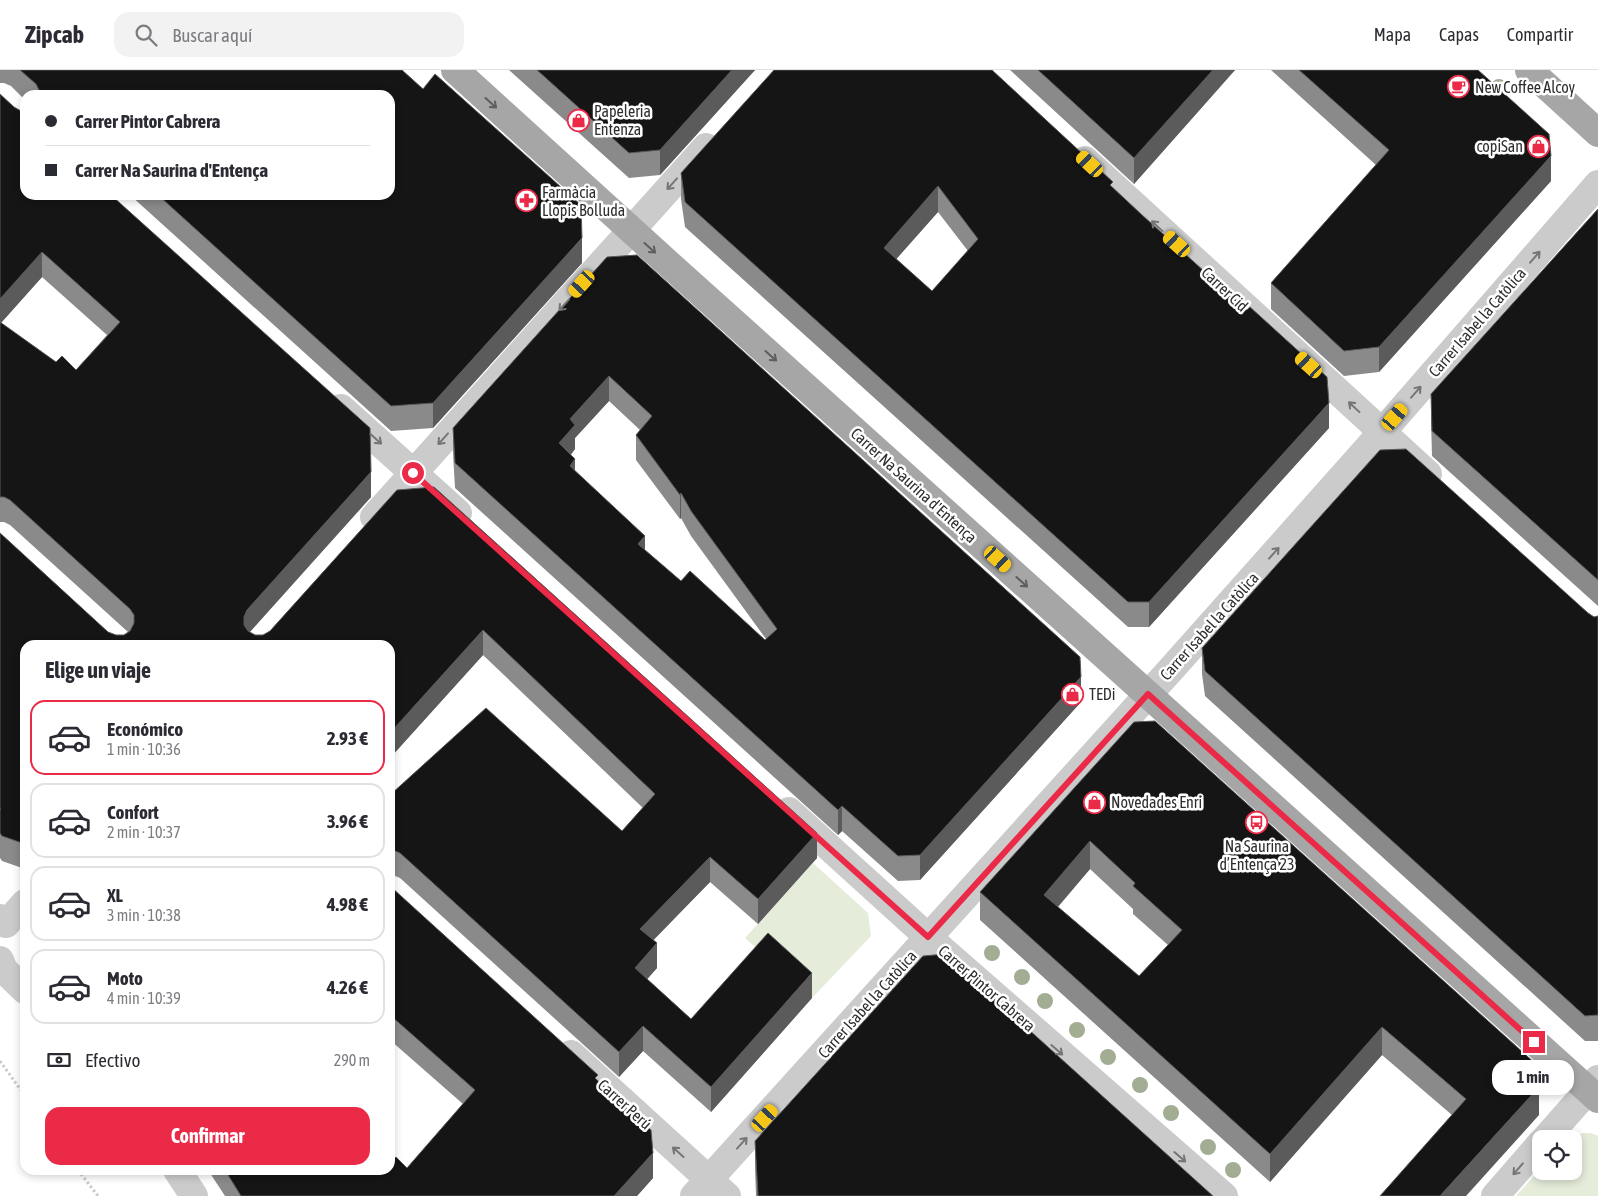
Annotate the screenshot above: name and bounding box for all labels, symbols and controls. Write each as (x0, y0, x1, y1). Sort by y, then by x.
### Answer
search box (114, 12, 464, 57)
text: Zipcab (25, 21, 84, 48)
icon: search (132, 21, 160, 49)
text: Buscar aquí (172, 24, 252, 46)
text: Mapa (1374, 24, 1411, 45)
text: Capas (1439, 24, 1479, 45)
text: Compartir (1507, 24, 1573, 45)
cafe icon: New Coffee Alcoy (1447, 75, 1471, 99)
place label: New Coffee Alcoy (1475, 78, 1576, 97)
one-way arrow (485, 97, 498, 109)
place label: Papeleria Entenza (594, 102, 651, 138)
shop icon: Papeleria Entenza (566, 108, 590, 132)
text: Carrer Pintor Cabrera (75, 110, 220, 132)
shop icon: copiSan (1527, 134, 1551, 158)
place label: copiSan (1476, 137, 1523, 156)
car (1073, 148, 1106, 180)
text: Carrer Na Saurina d'Entença (75, 159, 268, 181)
one-way arrow (666, 177, 678, 190)
place label: Farmàcia Llopis Bolluda (542, 183, 625, 220)
pharmacy icon: Farmàcia Llopis Bolluda (514, 189, 538, 213)
one-way arrow (1150, 220, 1163, 232)
car (1160, 228, 1193, 260)
one-way arrow (644, 242, 657, 254)
one-way arrow (1529, 250, 1540, 263)
street label: Carrer Cid (1198, 263, 1252, 315)
street label: Carrer Isabel la Catòlica (1425, 264, 1529, 380)
car (566, 268, 597, 300)
one-way arrow (558, 298, 569, 311)
car (1292, 349, 1325, 381)
one-way arrow (765, 350, 778, 362)
one-way arrow (1411, 386, 1422, 399)
one-way arrow (1347, 401, 1360, 413)
car (1379, 401, 1410, 433)
street label: Carrer Na Saurina d'Entença (847, 424, 980, 547)
one-way arrow (438, 432, 449, 445)
one-way arrow (370, 433, 383, 445)
route start (402, 462, 424, 484)
car (981, 543, 1014, 575)
one-way arrow (1268, 547, 1280, 560)
street label: Carrer Isabel la Catòlica (1156, 569, 1262, 683)
one-way arrow (1016, 576, 1029, 587)
text: Elige un viaje (45, 657, 151, 683)
shop icon: TEDi (1061, 682, 1085, 706)
place label: TEDi (1089, 685, 1115, 703)
icon: car (47, 715, 92, 760)
text: Económico (107, 718, 183, 740)
text: 2.93 € (327, 727, 368, 749)
text: 1 min · 10:36 (107, 740, 181, 758)
shop icon: Novedades Enri (1083, 790, 1107, 814)
place label: Novedades Enri (1111, 793, 1202, 811)
icon: car (47, 798, 92, 843)
text: Confort (107, 801, 159, 823)
text: 3.96 € (327, 810, 368, 832)
bus stop icon: Na Saurina d’Entença 23 (1245, 810, 1269, 834)
text: 2 min · 10:37 (107, 823, 181, 841)
place label: Na Saurina d’Entença 23 (1220, 837, 1294, 874)
icon: car (47, 881, 92, 926)
text: XL (107, 884, 123, 906)
text: 4.98 € (327, 893, 368, 915)
text: 3 min · 10:38 (107, 906, 181, 924)
street label: Carrer Pintor Cabrera (935, 941, 1039, 1035)
street label: Carrer Isabel la Catòlica (814, 947, 920, 1061)
icon: car (47, 964, 92, 1009)
text: Moto (107, 967, 143, 989)
text: 4.26 € (327, 976, 368, 998)
text: 4 min · 10:39 (107, 989, 181, 1007)
route end (1523, 1031, 1545, 1053)
one-way arrow (1051, 1044, 1064, 1056)
icon: cash (45, 1046, 73, 1074)
text: Efectivo (85, 1049, 140, 1071)
text: 290 m (334, 1051, 370, 1069)
callout: 1 min (1493, 1060, 1575, 1094)
text: 1 min (1517, 1068, 1549, 1086)
street label: Carrer Perú (595, 1075, 655, 1133)
car (749, 1102, 780, 1134)
button: Confirmar (45, 1107, 370, 1165)
map controls (1532, 1130, 1582, 1180)
button: locate (1532, 1130, 1582, 1180)
one-way arrow (736, 1137, 747, 1150)
one-way arrow (672, 1146, 685, 1157)
one-way arrow (1173, 1152, 1186, 1163)
one-way arrow (1512, 1163, 1524, 1176)

